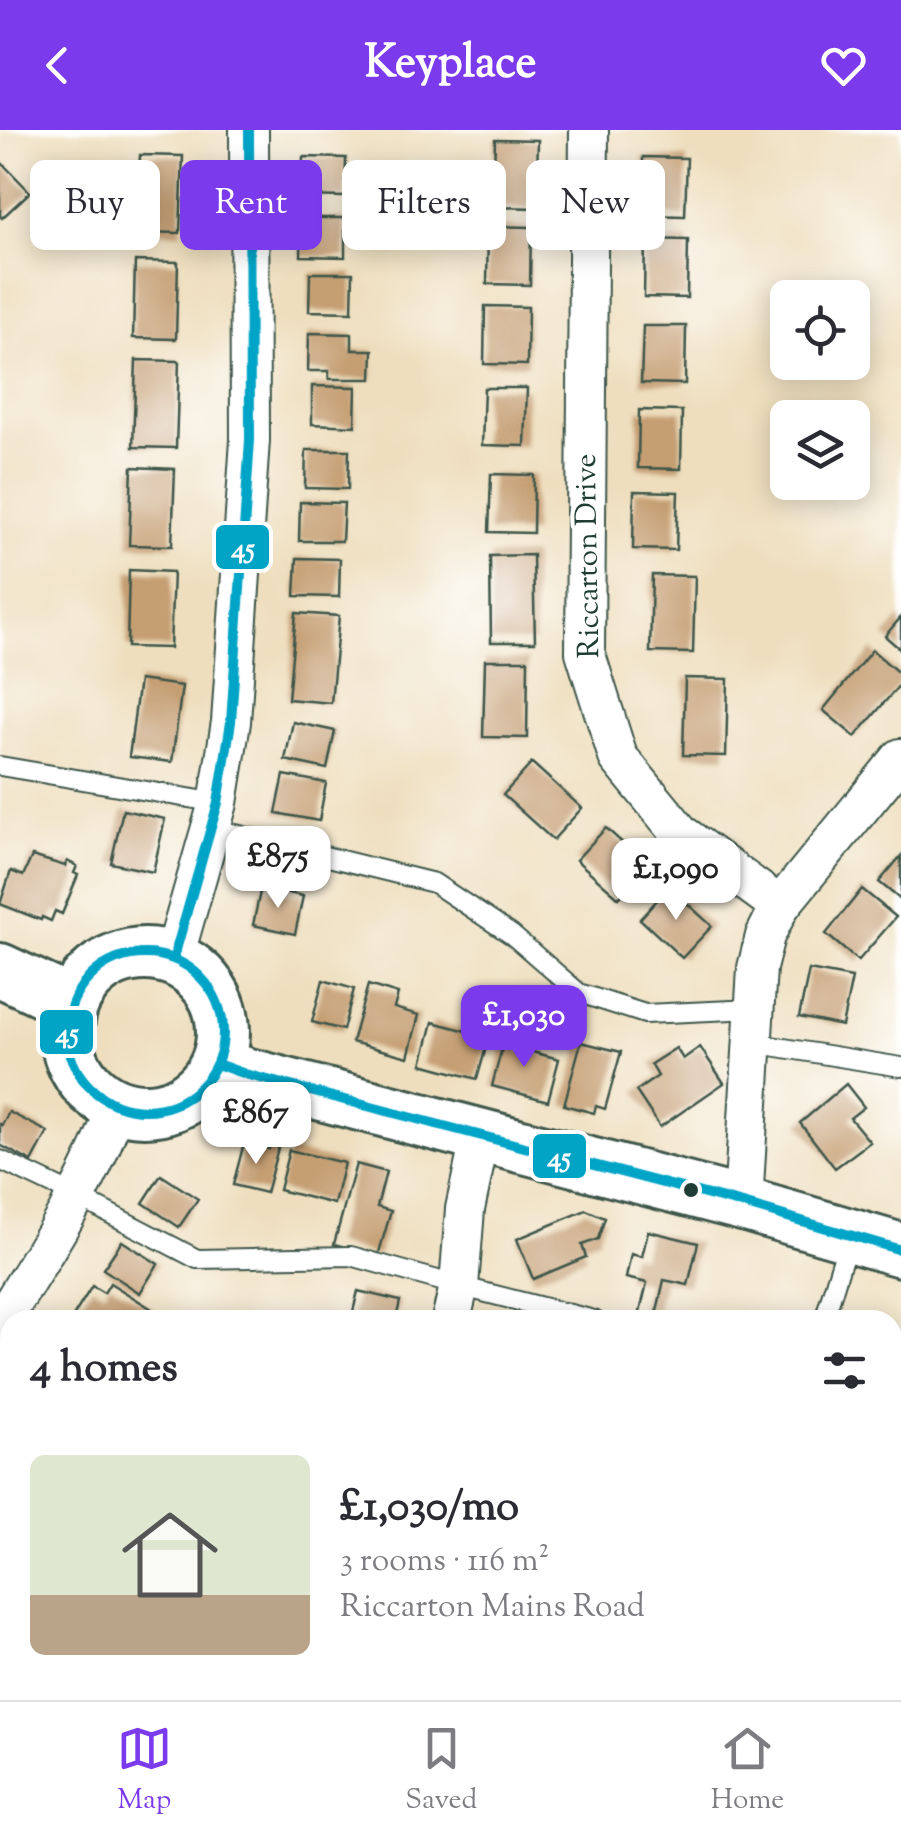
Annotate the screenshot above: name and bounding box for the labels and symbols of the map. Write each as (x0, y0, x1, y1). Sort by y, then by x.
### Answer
street label: Riccarton Drive (566, 453, 612, 659)
line badge: 45 (214, 523, 271, 571)
text: 45 (230, 530, 255, 570)
pin: £875 (219, 826, 337, 911)
pin: £1,090 (595, 838, 757, 923)
pin: £1,030 (443, 985, 605, 1070)
line badge: 45 (38, 1008, 95, 1056)
text: 45 (54, 1015, 79, 1055)
pin: £867 (197, 1082, 315, 1167)
line badge: 45 (531, 1132, 588, 1180)
text: 45 (546, 1139, 571, 1179)
unlabelled marker (681, 1180, 701, 1200)

